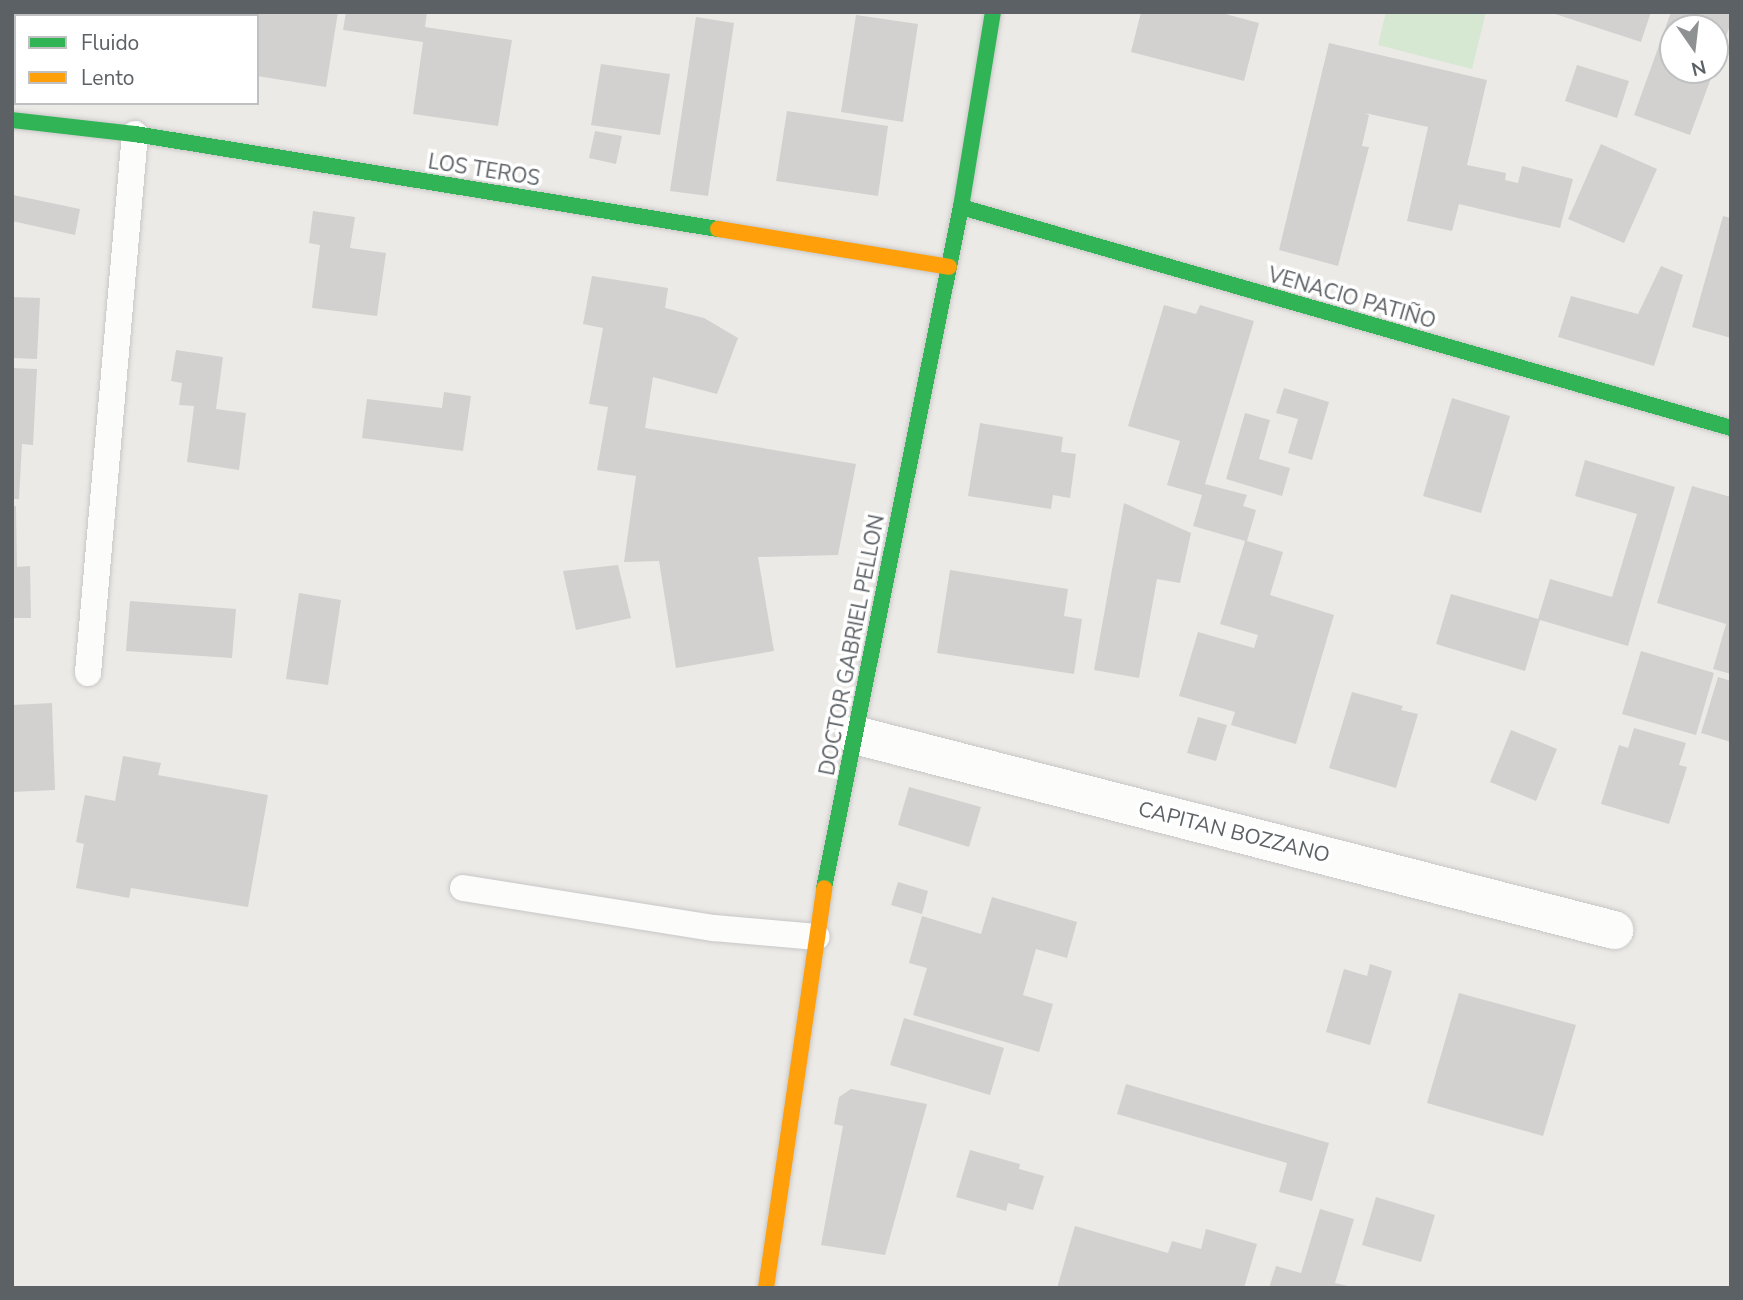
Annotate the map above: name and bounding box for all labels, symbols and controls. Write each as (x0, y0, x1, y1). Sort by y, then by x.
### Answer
legend (14, 14, 259, 105)
north arrow (1659, 14, 1729, 84)
text: Fluido (81, 29, 139, 57)
text: N (1689, 53, 1709, 82)
text: Lento (81, 64, 134, 92)
street label: LOS TEROS (426, 149, 542, 191)
street label: VENACIO PATIÑO (1265, 262, 1439, 334)
street label: DOCTOR GABRIEL PELLON (814, 512, 890, 778)
street label: CAPITAN BOZZANO (1136, 796, 1332, 868)

